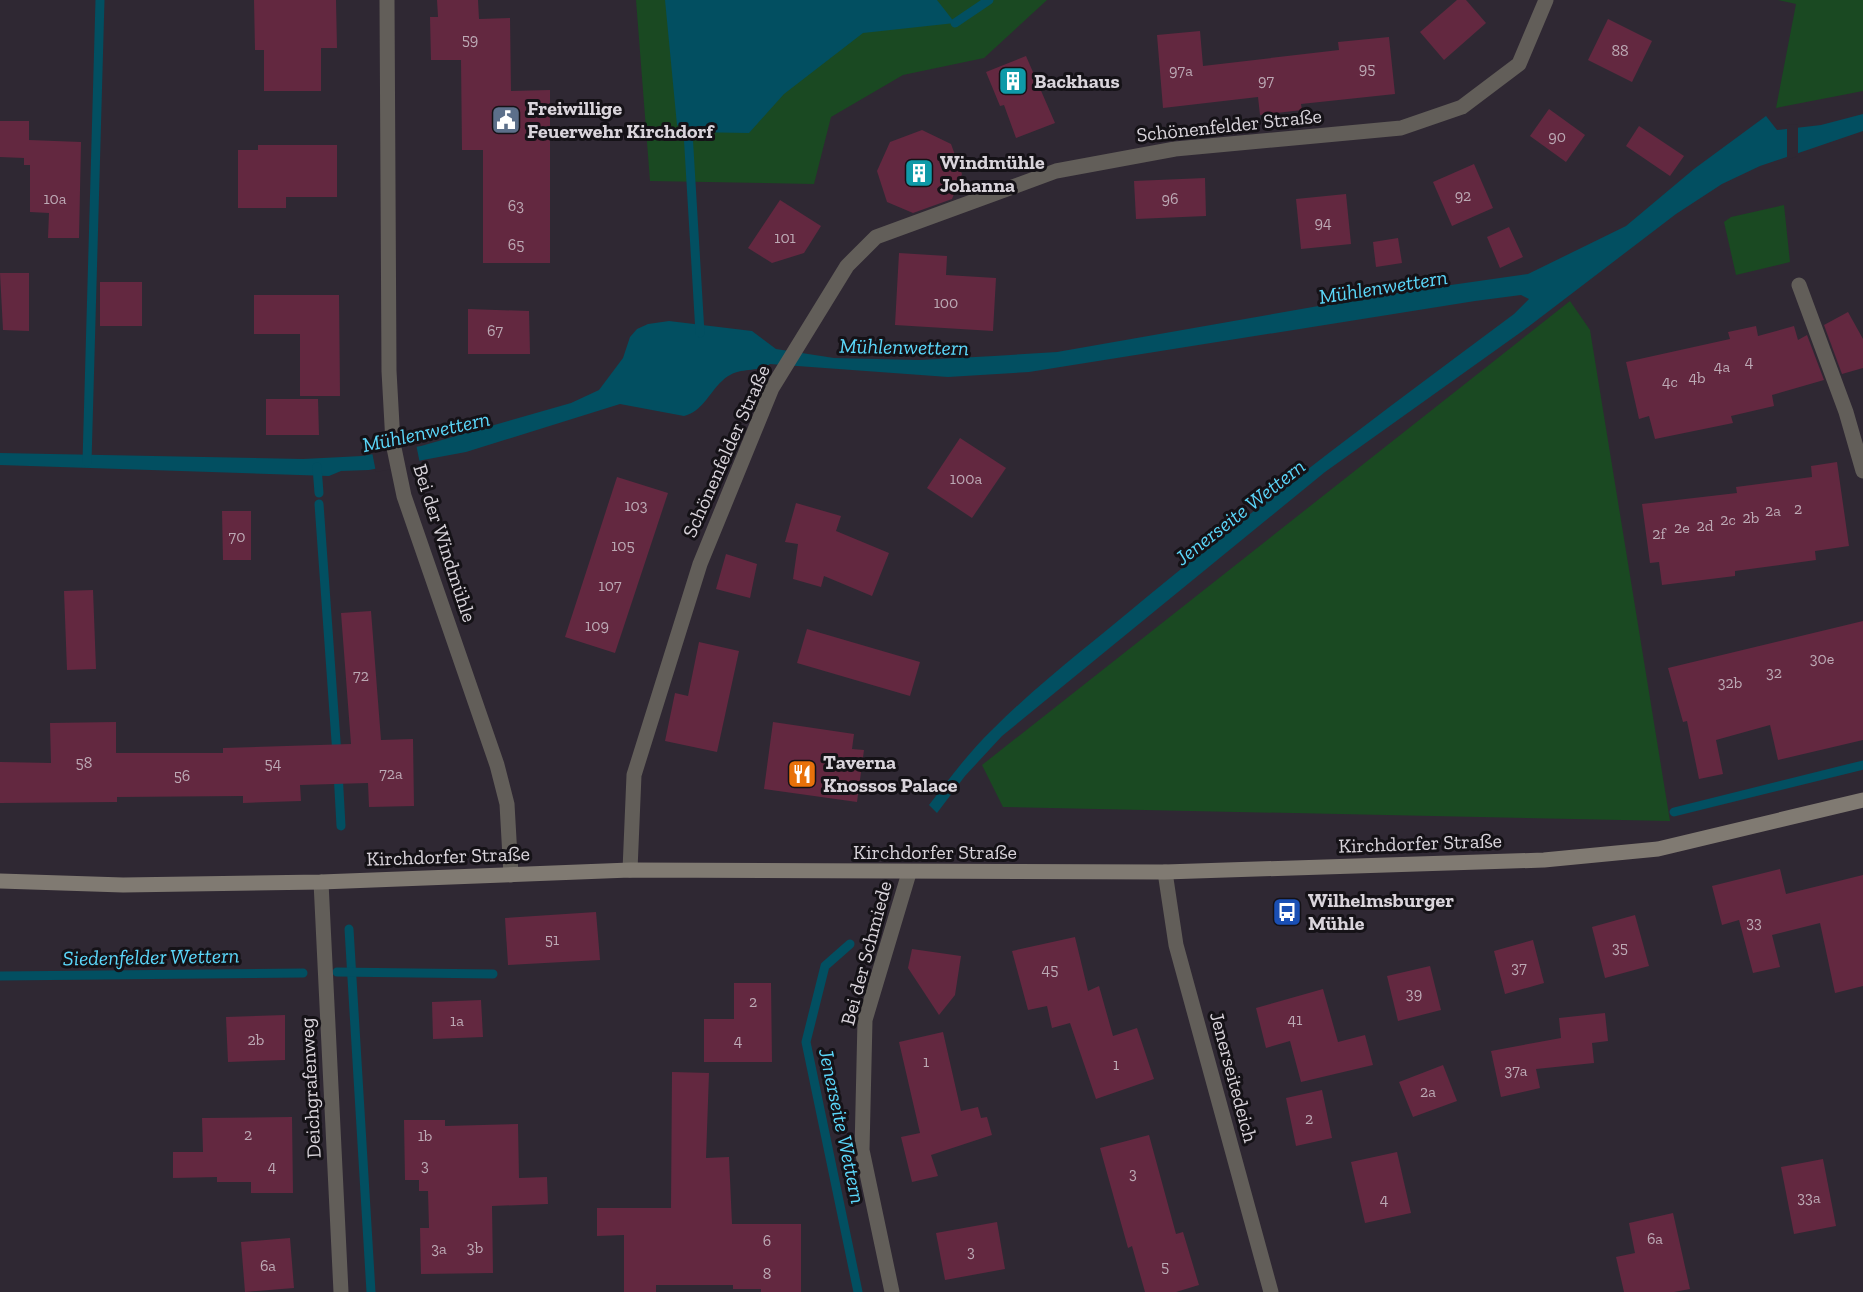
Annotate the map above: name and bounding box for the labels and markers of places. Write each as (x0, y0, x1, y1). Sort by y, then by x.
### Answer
building icon: Backhaus (997, 65, 1029, 97)
place label: Backhaus (1034, 69, 1120, 93)
place label: Freiwillige Feuerwehr Kirchdorf (527, 96, 715, 143)
public building icon: Freiwillige Feuerwehr Kirchdorf (490, 104, 522, 136)
place label: Windmühle Johanna (940, 150, 1045, 197)
building icon: Windmühle Johanna (903, 157, 935, 189)
place label: Taverna Knossos Palace (823, 750, 958, 797)
restaurant icon: Taverna Knossos Palace (786, 758, 818, 790)
place label: Wilhelmsburger Mühle (1308, 888, 1454, 935)
bus stop icon: Wilhelmsburger Mühle (1271, 896, 1303, 928)

